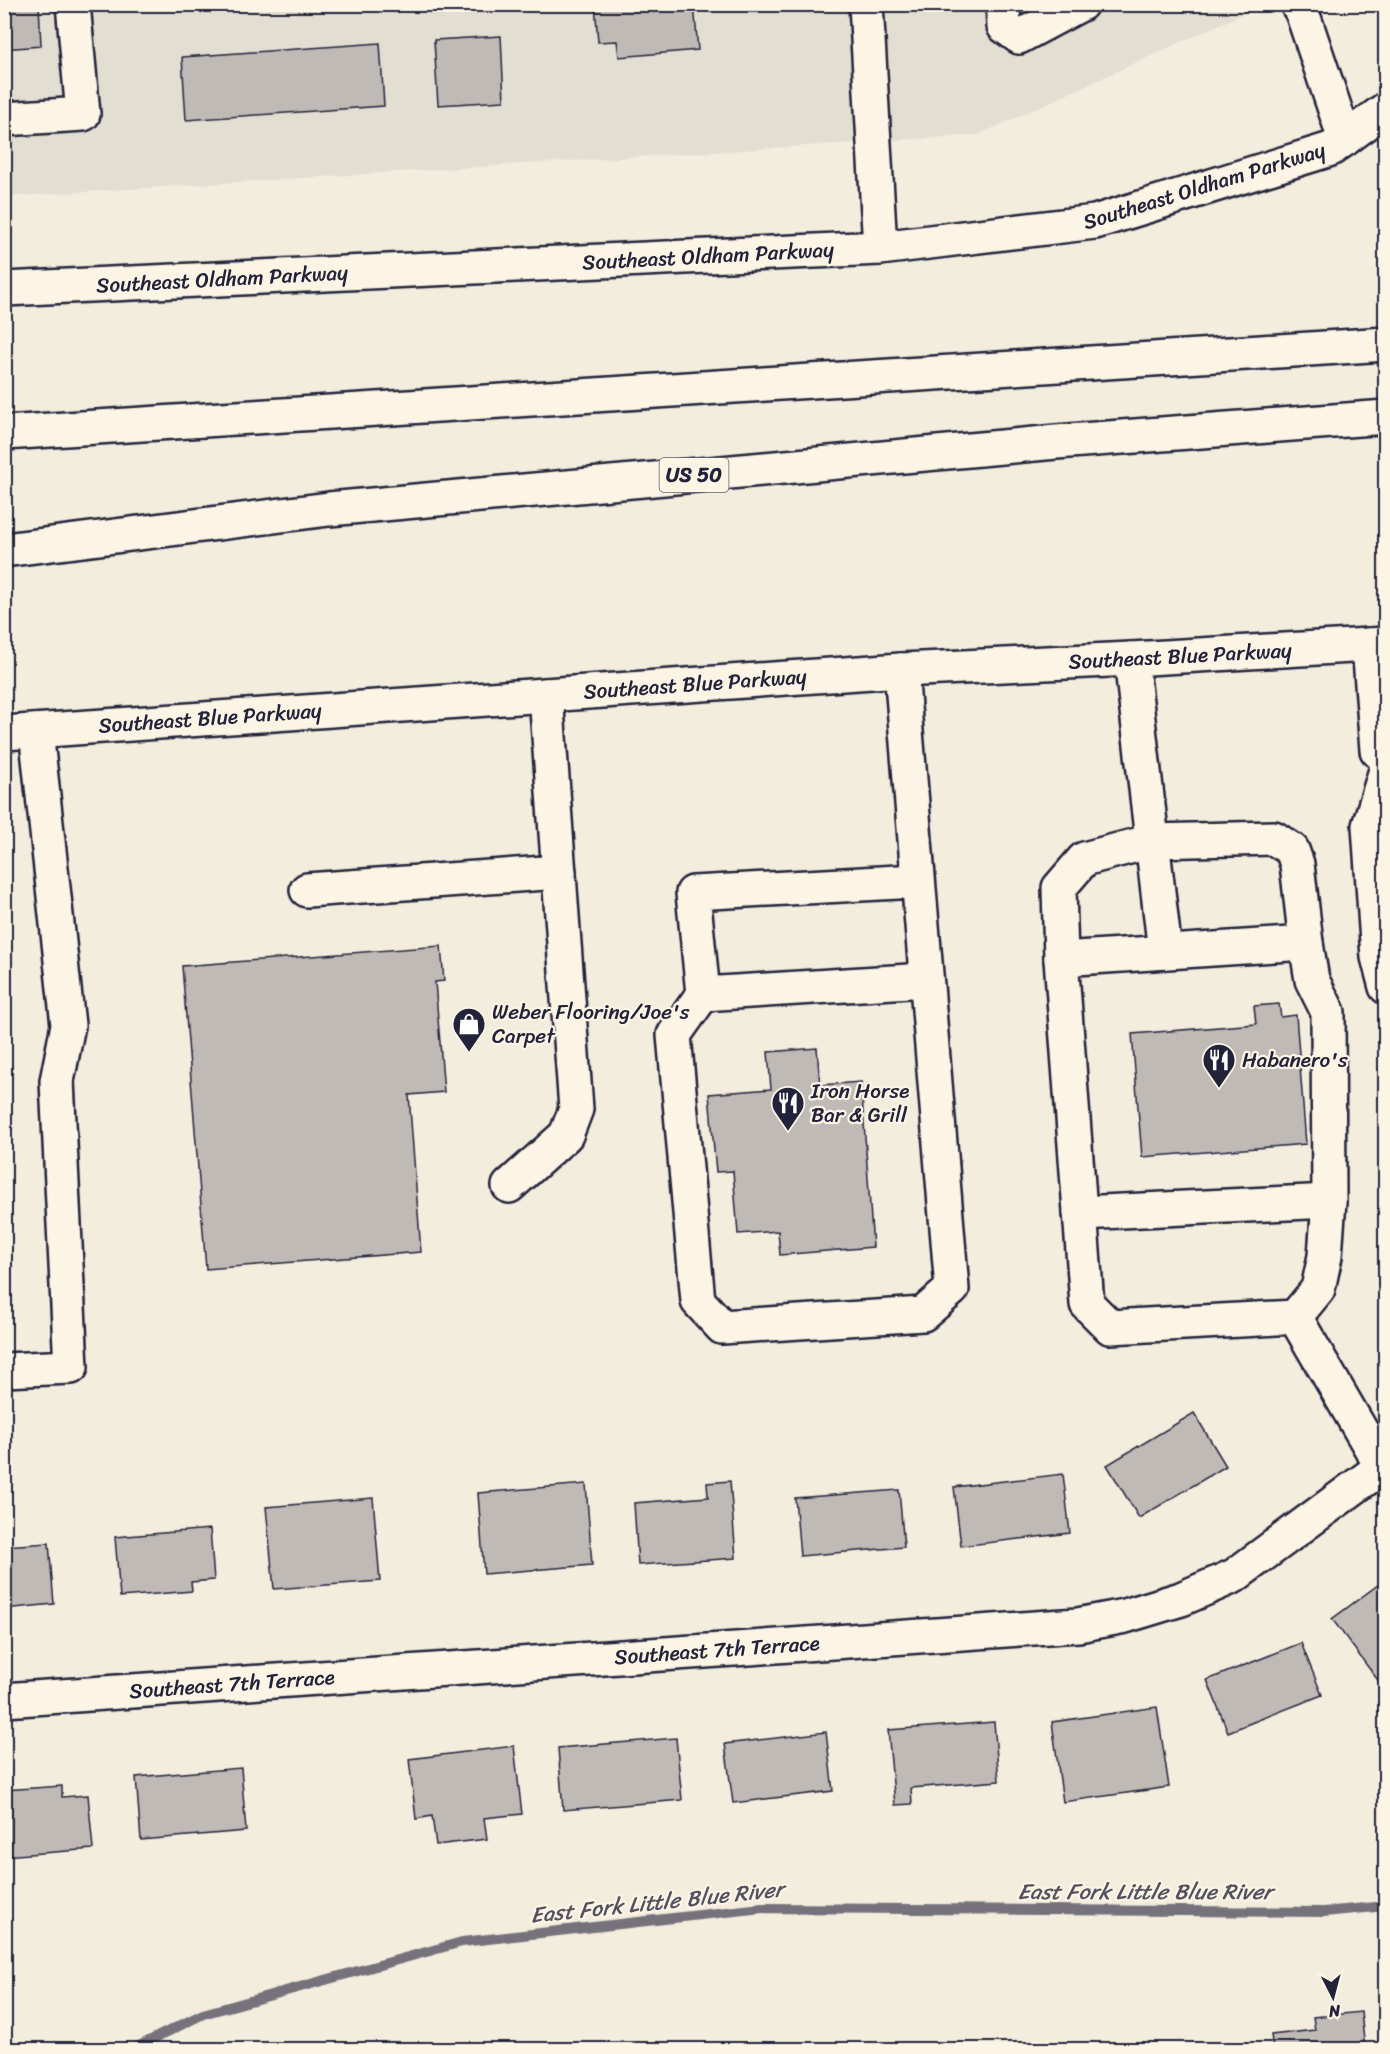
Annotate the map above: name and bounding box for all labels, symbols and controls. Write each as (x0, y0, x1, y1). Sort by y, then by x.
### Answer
street label: Southeast Oldham Parkway (1078, 131, 1330, 241)
street label: Southeast Oldham Parkway (581, 230, 835, 282)
street label: Southeast Oldham Parkway (95, 253, 349, 305)
road number: US 50 (660, 458, 728, 492)
street label: Southeast Blue Parkway (1067, 631, 1293, 681)
street label: Southeast Blue Parkway (582, 657, 808, 711)
street label: Southeast Blue Parkway (97, 691, 323, 745)
place label: Weber Flooring/Joe's Carpet (492, 993, 690, 1055)
shop icon: Weber Flooring/Joe's Carpet (451, 1006, 487, 1053)
place label: Habanero's (1242, 1041, 1348, 1079)
restaurant icon: Habanero's (1201, 1042, 1237, 1089)
place label: Iron Horse Bar & Grill (810, 1072, 909, 1134)
restaurant icon: Iron Horse Bar & Grill (770, 1085, 806, 1132)
street label: Southeast 7th Terrace (613, 1624, 821, 1676)
street label: Southeast 7th Terrace (128, 1658, 336, 1710)
water label: East Fork Little Blue River (528, 1869, 790, 1935)
water label: East Fork Little Blue River (1018, 1872, 1276, 1911)
north arrow (1303, 1967, 1363, 2027)
text: N (1327, 1996, 1343, 2027)

